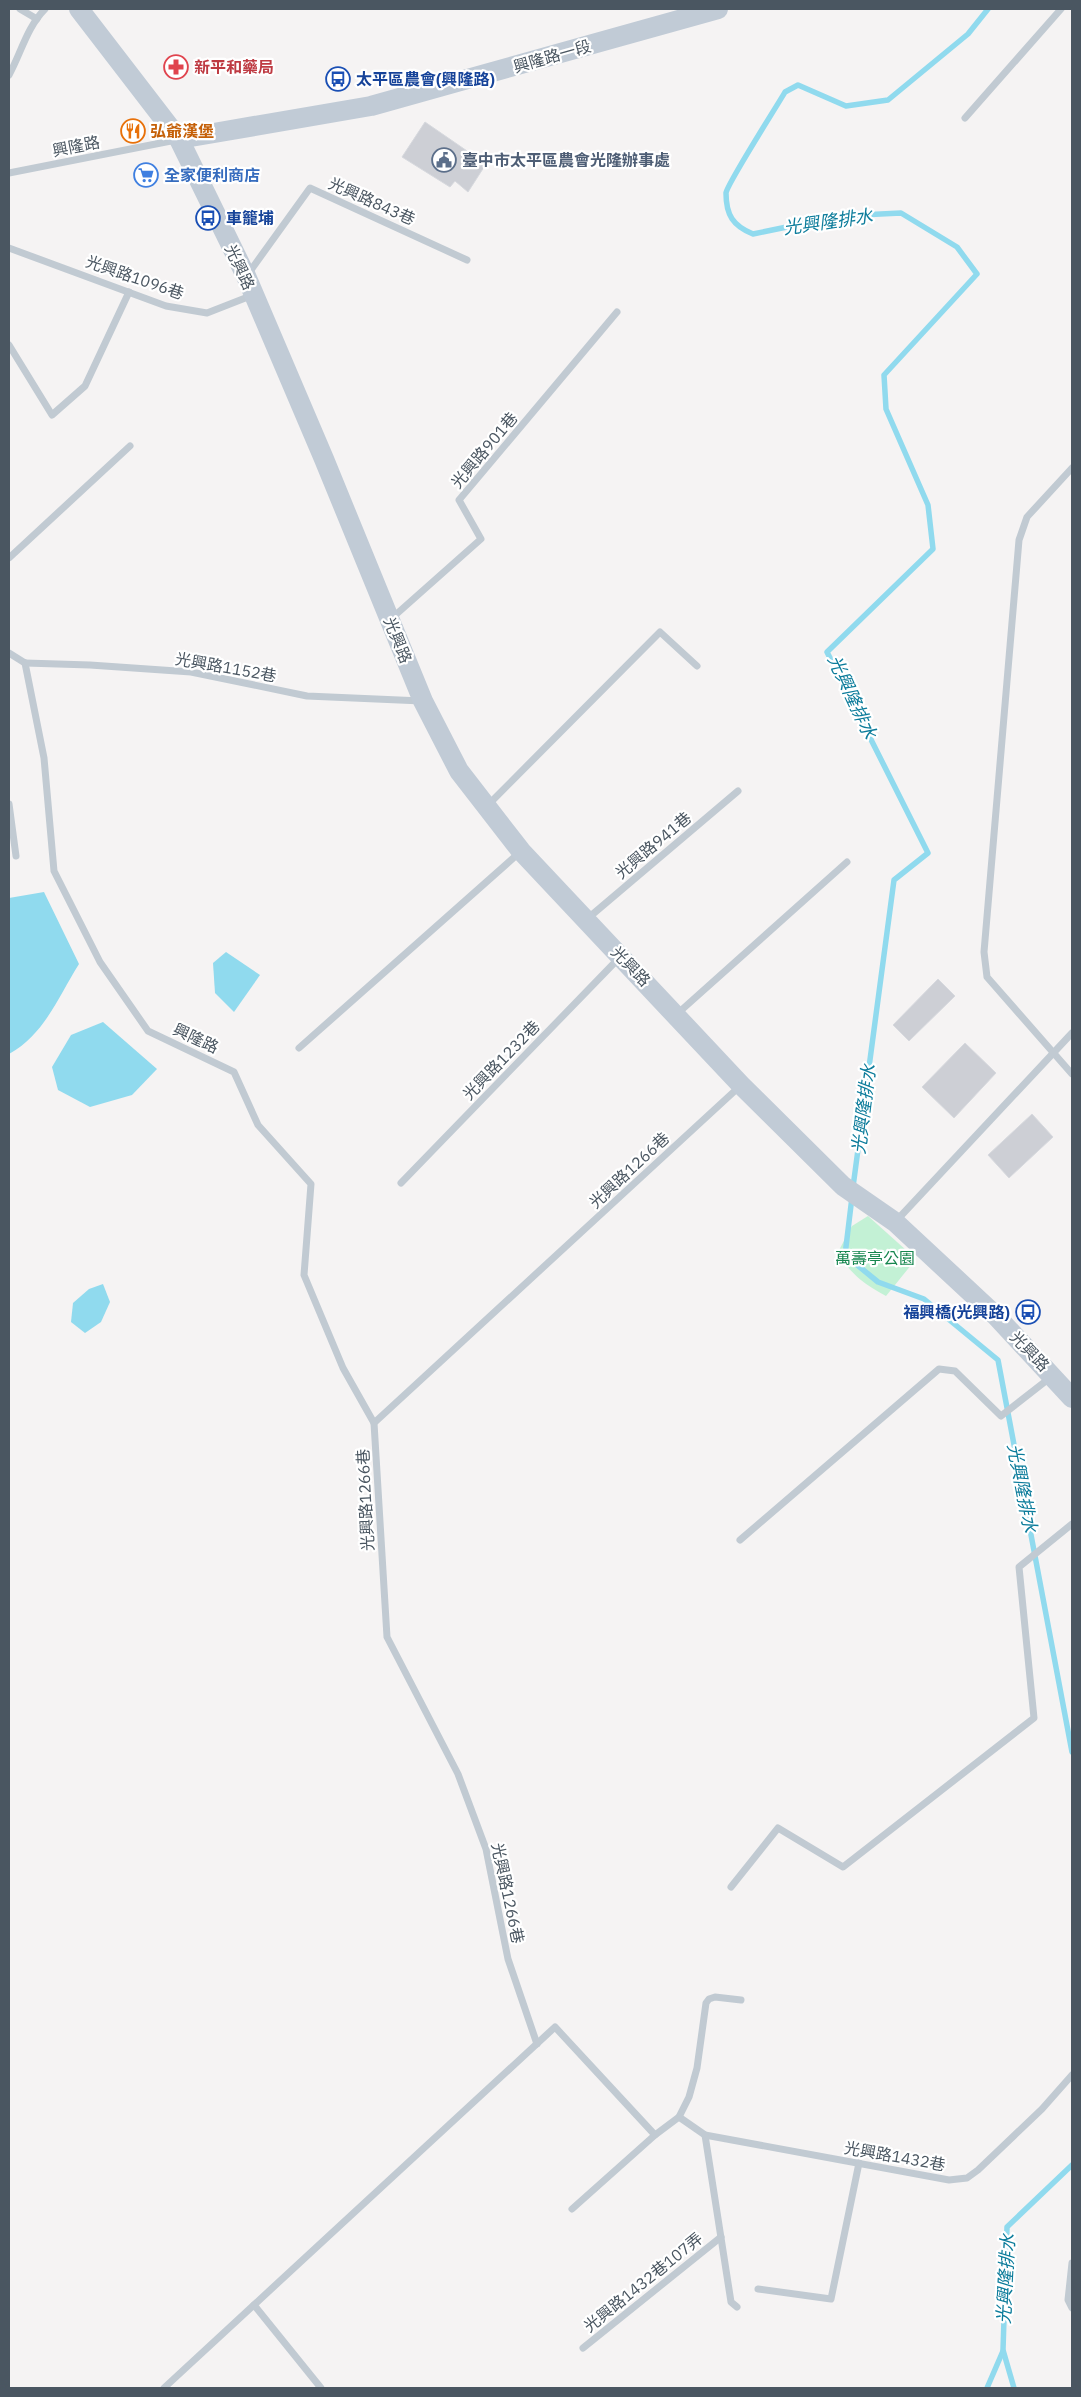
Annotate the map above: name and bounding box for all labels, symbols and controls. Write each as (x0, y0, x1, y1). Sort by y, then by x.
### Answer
street label: 興隆路一段 (511, 35, 593, 77)
pharmacy icon: 新平和藥局 (163, 54, 189, 80)
place label: 新平和藥局 (194, 57, 274, 77)
bus stop icon: 太平區農會(興隆路) (325, 66, 351, 92)
place label: 太平區農會(興隆路) (356, 69, 495, 89)
restaurant icon: 弘爺漢堡 (120, 118, 146, 144)
place label: 弘爺漢堡 (150, 121, 214, 141)
street label: 興隆路 (51, 132, 101, 160)
public building icon: 臺中市太平區農會光隆辦事處 (431, 147, 457, 173)
place label: 臺中市太平區農會光隆辦事處 (462, 150, 670, 170)
supermarket icon: 全家便利商店 (133, 162, 159, 188)
place label: 全家便利商店 (164, 165, 260, 185)
street label: 光興路843巷 (326, 173, 418, 229)
water label: 光興隆排水 (782, 204, 875, 239)
bus stop icon: 車籠埔 (195, 205, 221, 231)
place label: 車籠埔 (226, 208, 274, 228)
street label: 光興路 (221, 241, 259, 293)
street label: 光興路1096巷 (83, 251, 187, 303)
street label: 光興路901巷 (447, 408, 521, 492)
street label: 光興路 (380, 614, 416, 666)
street label: 光興路1152巷 (174, 648, 278, 686)
water label: 光興隆排水 (823, 651, 882, 743)
street label: 光興路941巷 (611, 808, 695, 882)
street label: 光興路 (607, 942, 655, 990)
street label: 光興路1232巷 (458, 1016, 544, 1104)
street label: 興隆路 (170, 1019, 222, 1057)
water label: 光興隆排水 (847, 1062, 881, 1155)
street label: 光興路1266巷 (585, 1128, 673, 1212)
park label: 萬壽亭公園 (835, 1248, 915, 1268)
bus stop icon: 福興橋(光興路) (1015, 1299, 1041, 1325)
place label: 福興橋(光興路) (903, 1302, 1010, 1322)
street label: 光興路 (1006, 1327, 1054, 1375)
water label: 光興隆排水 (1003, 1442, 1043, 1535)
street label: 光興路1266巷 (352, 1448, 378, 1552)
street label: 光興路1266巷 (488, 1841, 528, 1945)
street label: 光興路1432巷 (843, 2137, 947, 2175)
street label: 光興路1432巷107弄 (580, 2228, 706, 2336)
water label: 光興隆排水 (992, 2232, 1019, 2325)

